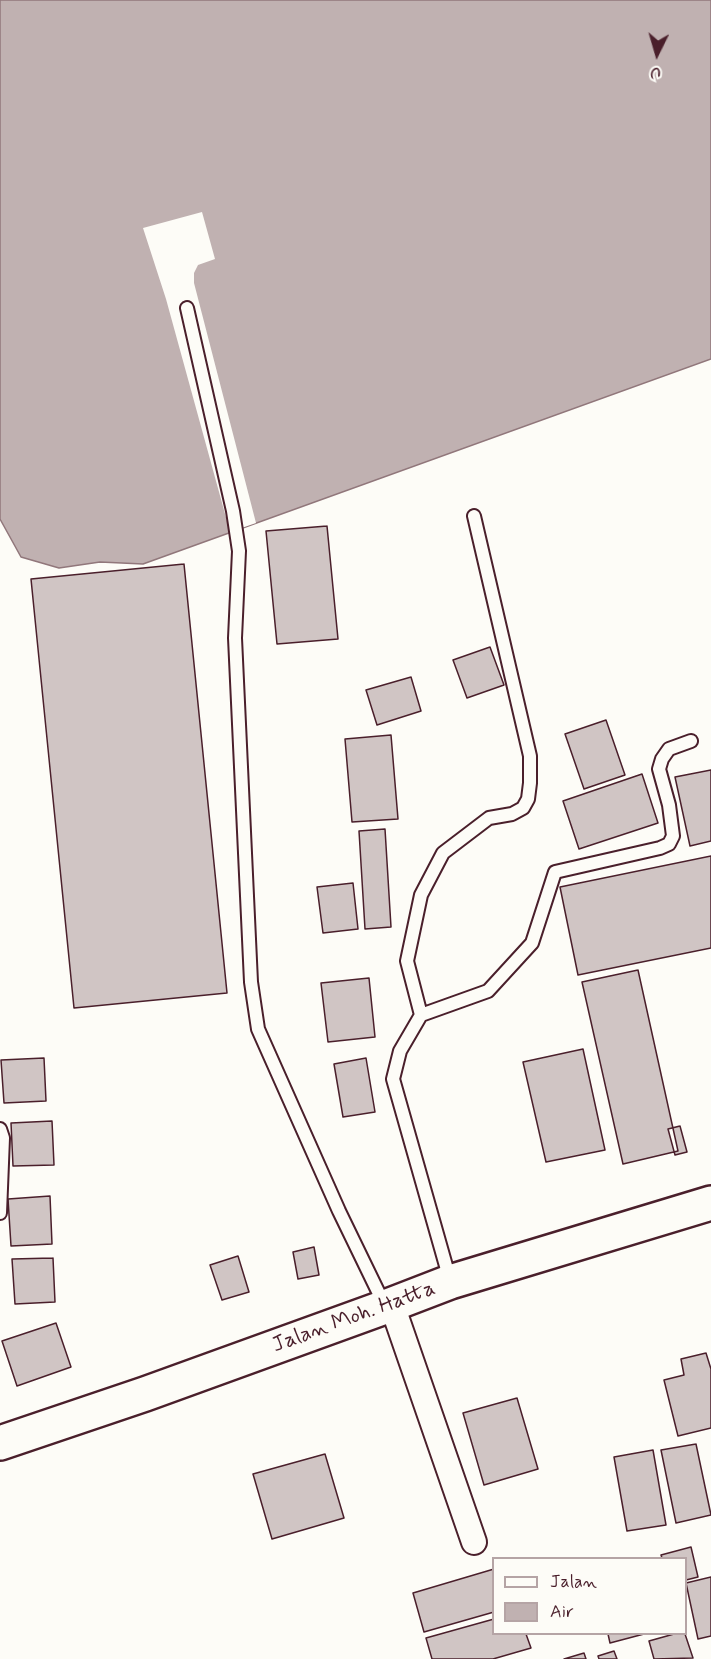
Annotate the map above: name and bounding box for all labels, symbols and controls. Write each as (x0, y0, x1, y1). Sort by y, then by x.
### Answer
north arrow (627, 24, 687, 84)
text: U (649, 62, 661, 83)
street label: Jalan Moh. Hatta (269, 1276, 439, 1360)
legend (492, 1557, 687, 1635)
text: Jalan (550, 1570, 597, 1594)
text: Air (550, 1600, 574, 1624)

